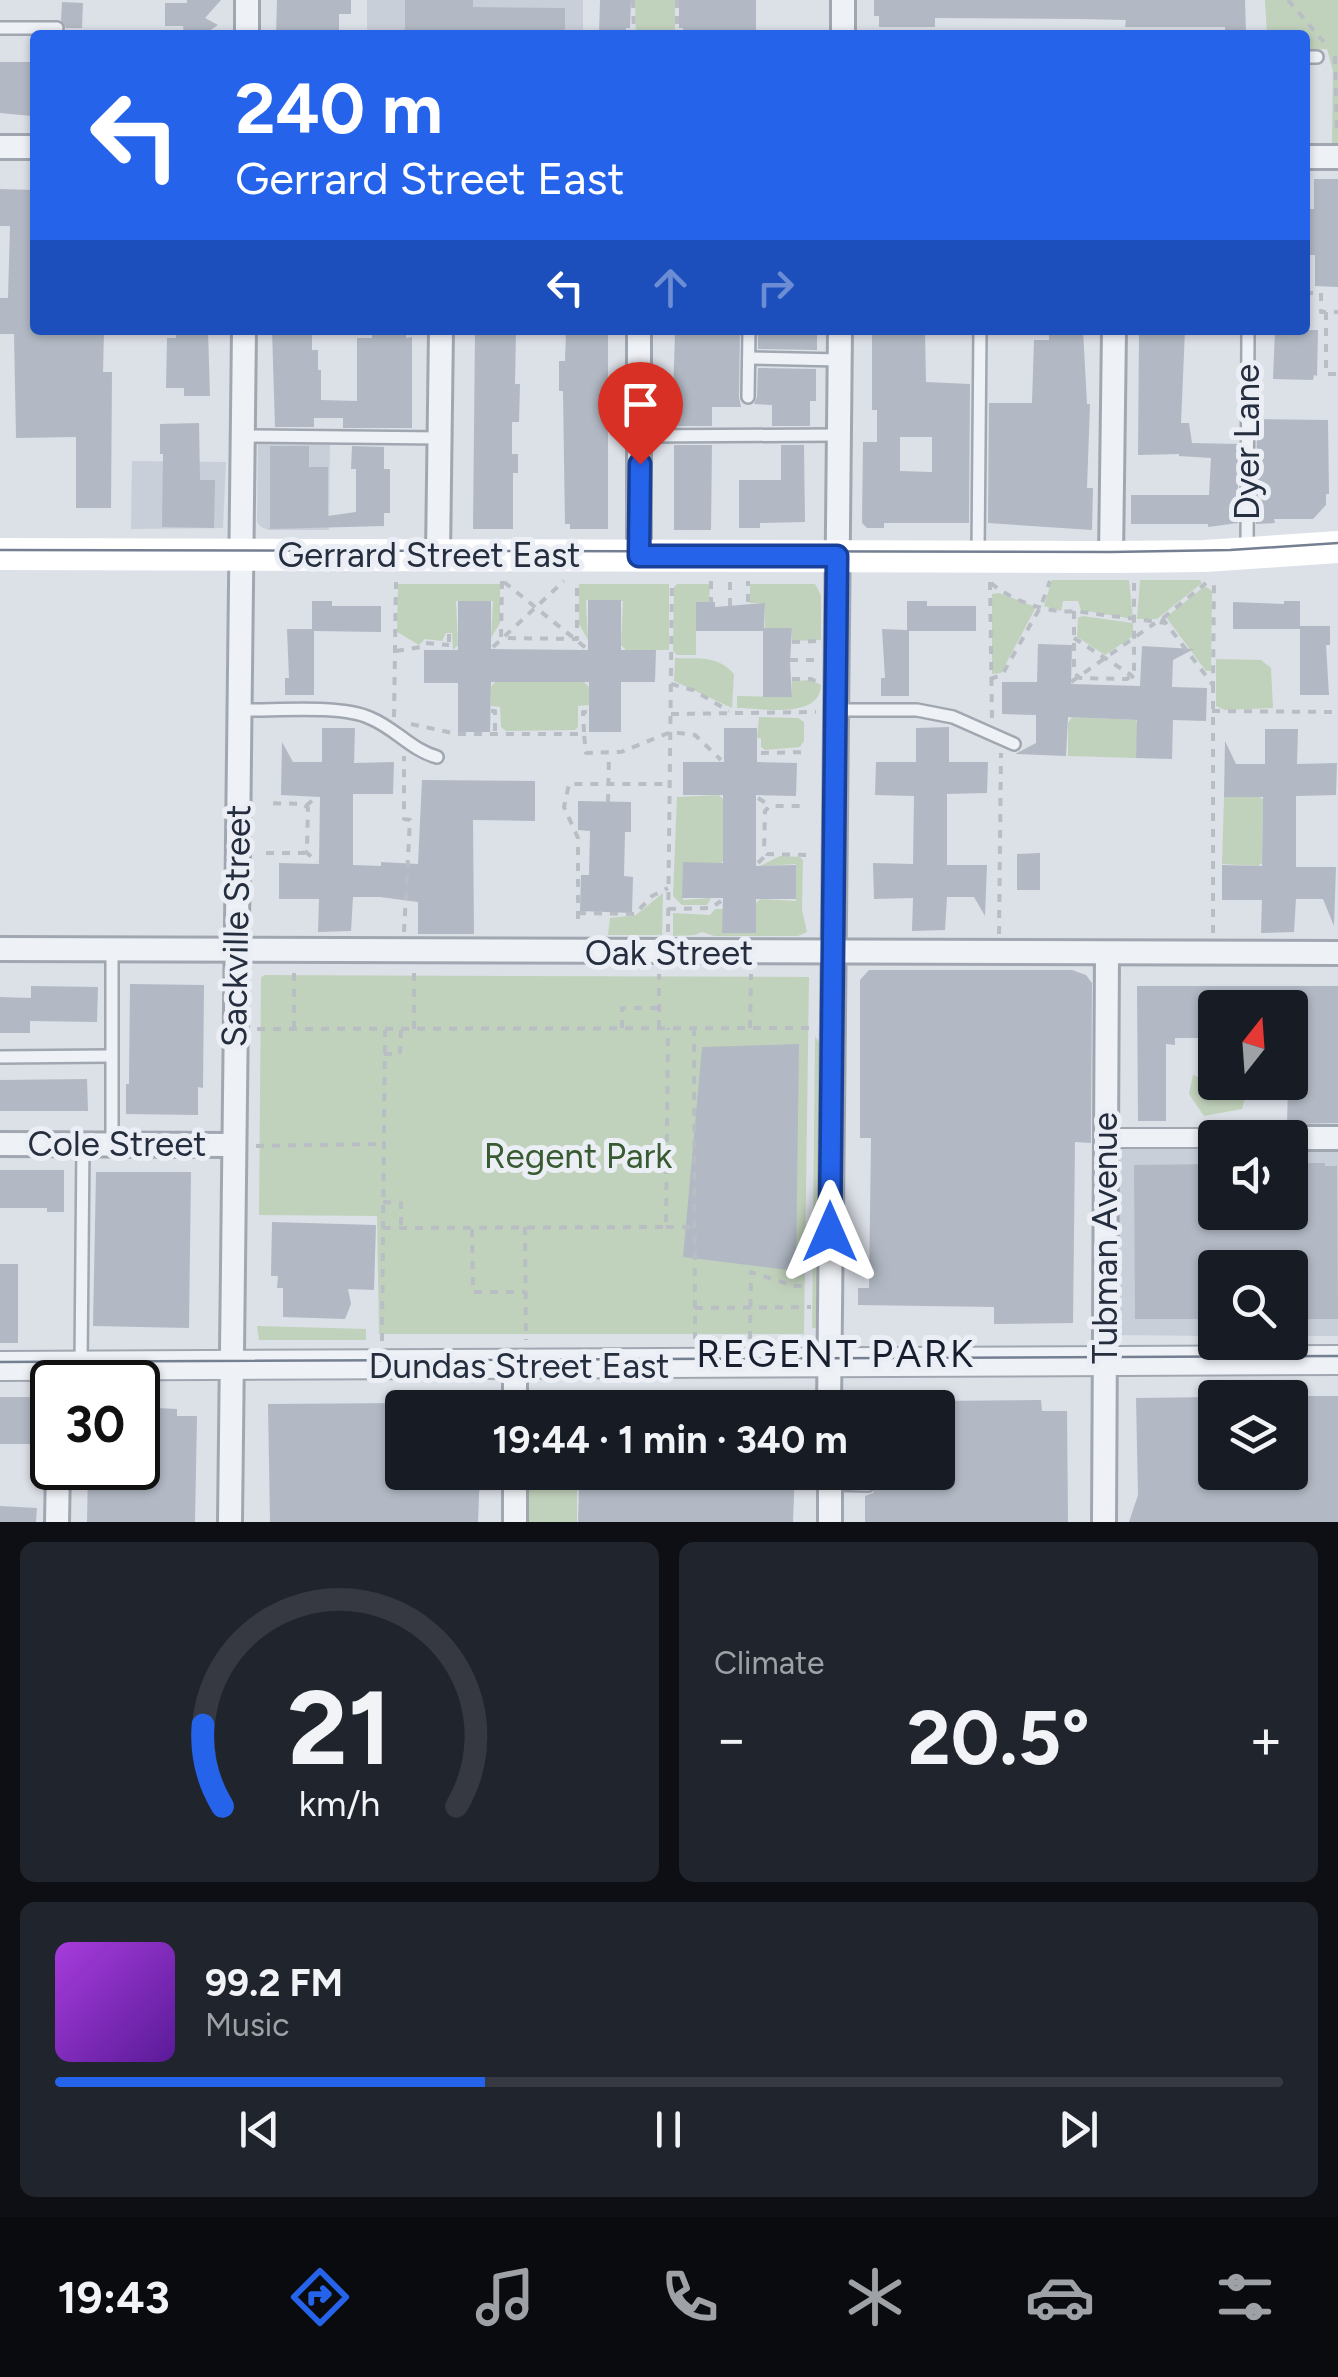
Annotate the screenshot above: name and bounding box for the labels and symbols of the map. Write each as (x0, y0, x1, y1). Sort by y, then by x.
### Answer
pin (598, 362, 683, 465)
street label: Dyer Lane (1226, 364, 1268, 520)
street label: Gerrard Street East (278, 534, 580, 576)
street label: Sackville Street (213, 804, 259, 1048)
street label: Oak Street (585, 932, 753, 974)
north arrow (1198, 990, 1308, 1100)
street label: Tubman Avenue (1084, 1112, 1126, 1364)
street label: Cole Street (28, 1123, 207, 1165)
park label: Regent Park (484, 1135, 672, 1177)
position arrow (778, 1180, 882, 1284)
district label: REGENT PARK (696, 1331, 976, 1377)
street label: Dundas Street East (368, 1345, 670, 1387)
speed limit sign: 30 (30, 1360, 160, 1490)

